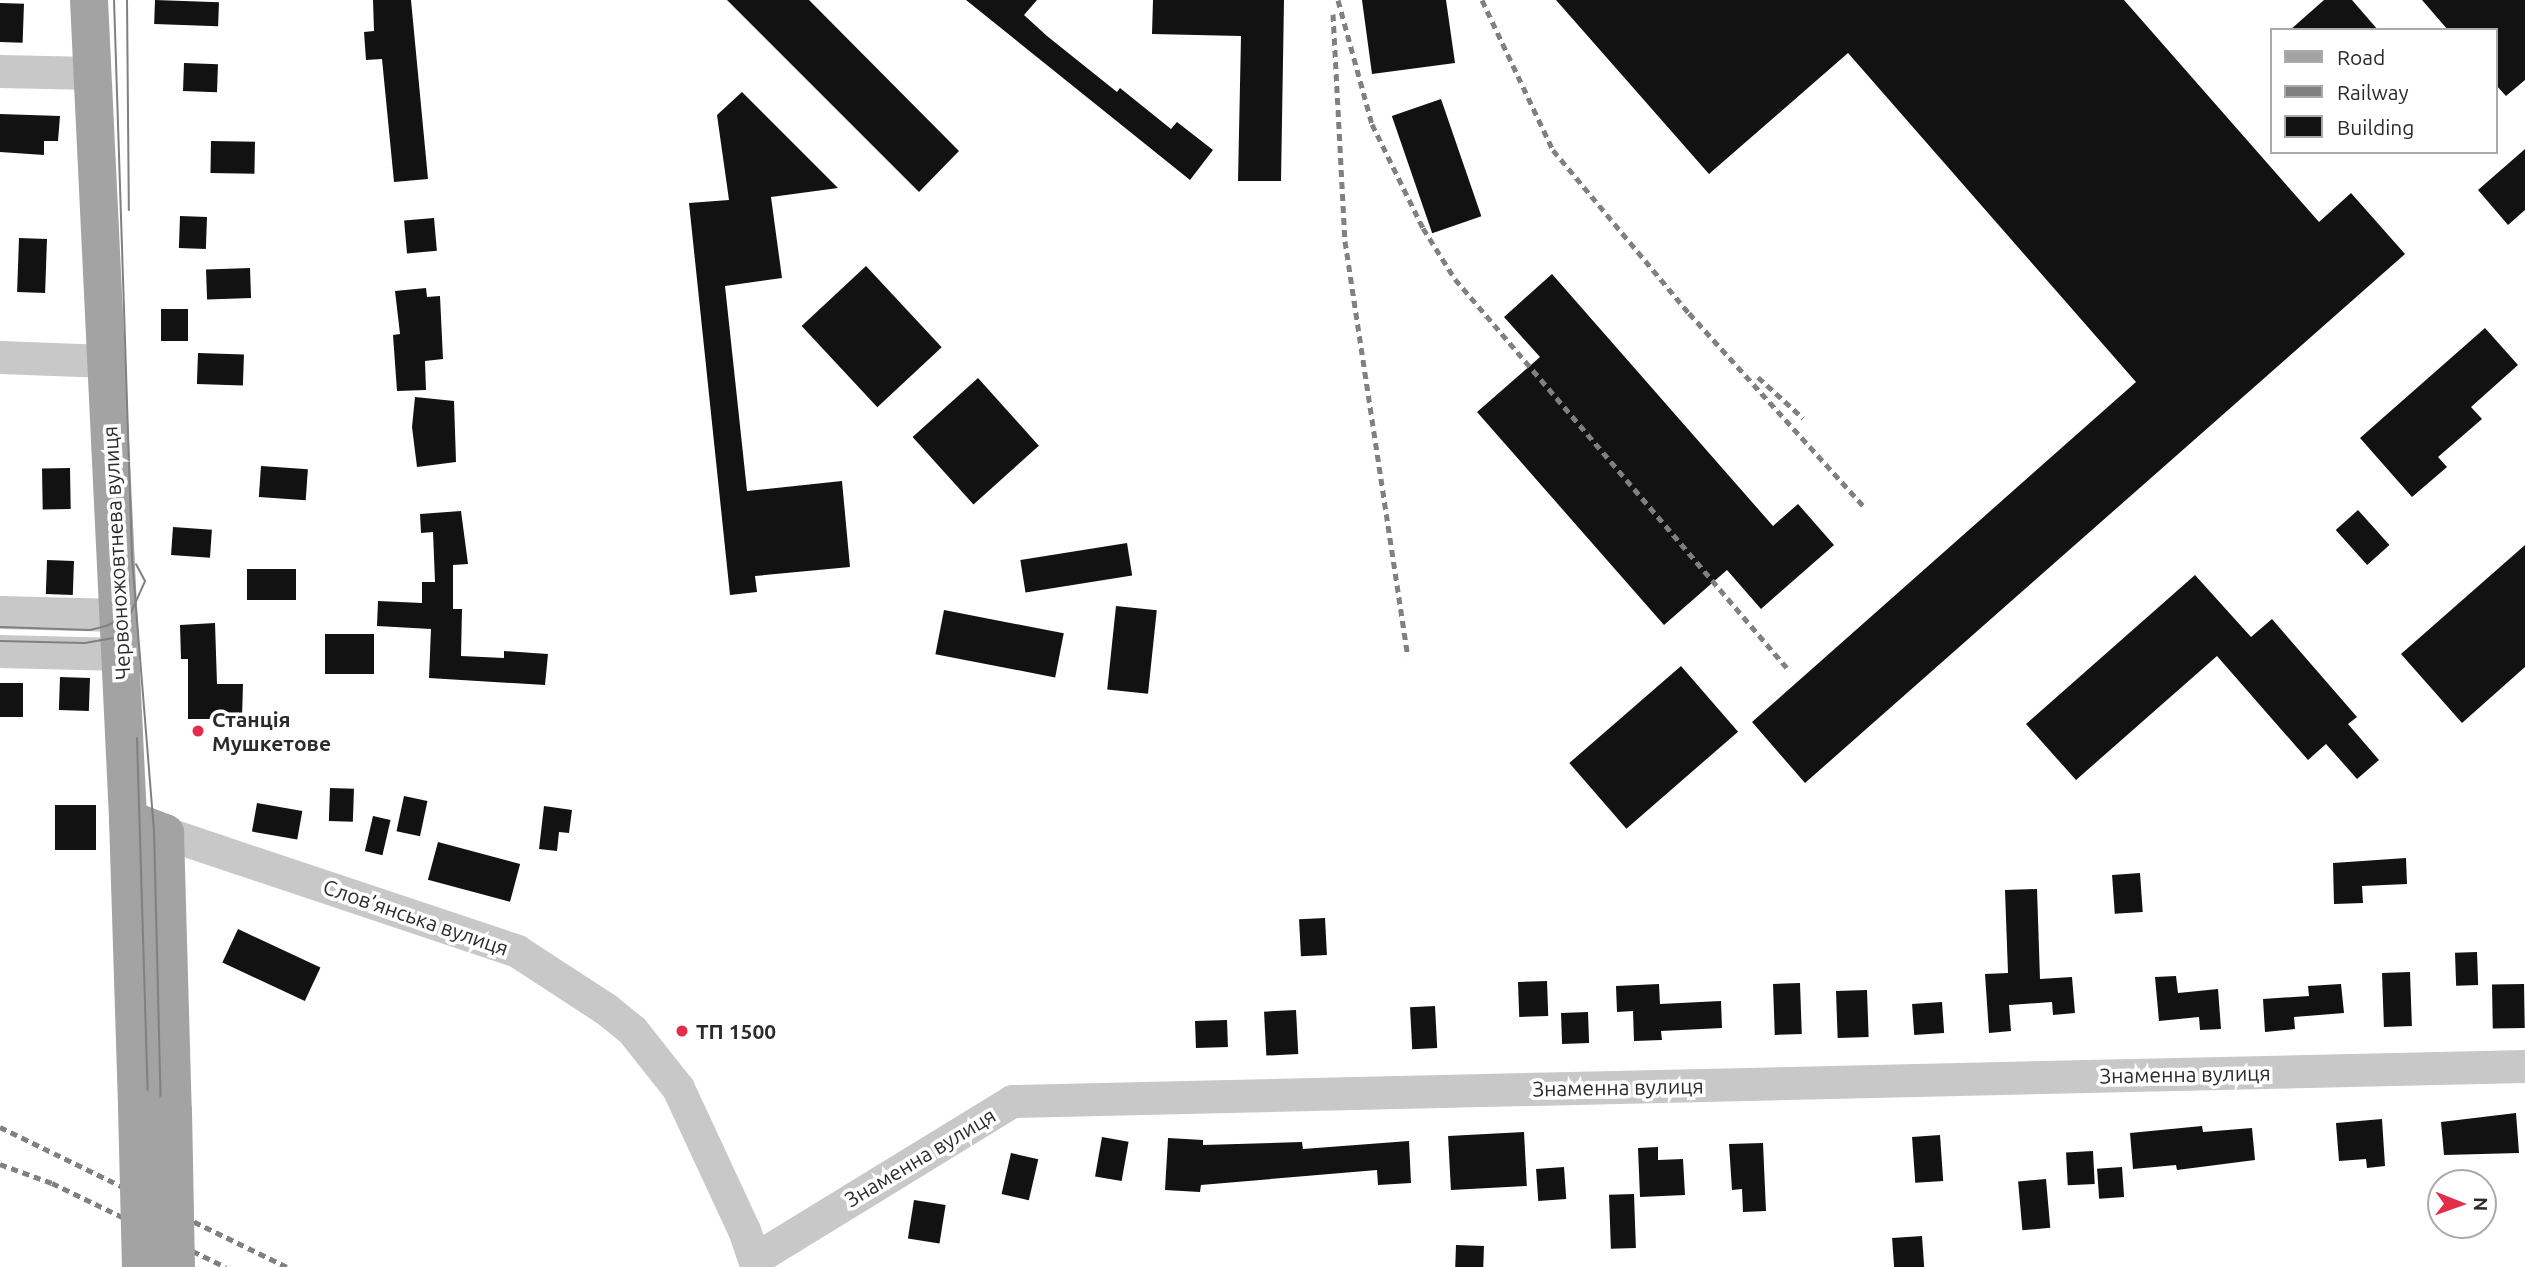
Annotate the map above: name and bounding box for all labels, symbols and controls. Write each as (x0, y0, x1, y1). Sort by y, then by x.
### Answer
legend (2270, 28, 2497, 154)
text: Road (2337, 45, 2385, 69)
text: Railway (2337, 80, 2409, 104)
text: Building (2337, 115, 2414, 139)
street label: Червоножовтнева вулиця (97, 426, 135, 680)
place label: Станція Мушкетове (212, 706, 331, 756)
marker: Станція Мушкетове (190, 723, 206, 739)
street label: Слов’янська вулиця (320, 873, 512, 961)
place label: ТП 1500 (696, 1018, 776, 1044)
marker: ТП 1500 (674, 1023, 690, 1039)
street label: Знаменна вулиця (2099, 1060, 2271, 1088)
street label: Знаменна вулиця (1532, 1073, 1704, 1101)
street label: Знаменна вулиця (840, 1102, 1000, 1212)
north arrow (2427, 1169, 2497, 1239)
text: N (2470, 1197, 2492, 1212)

